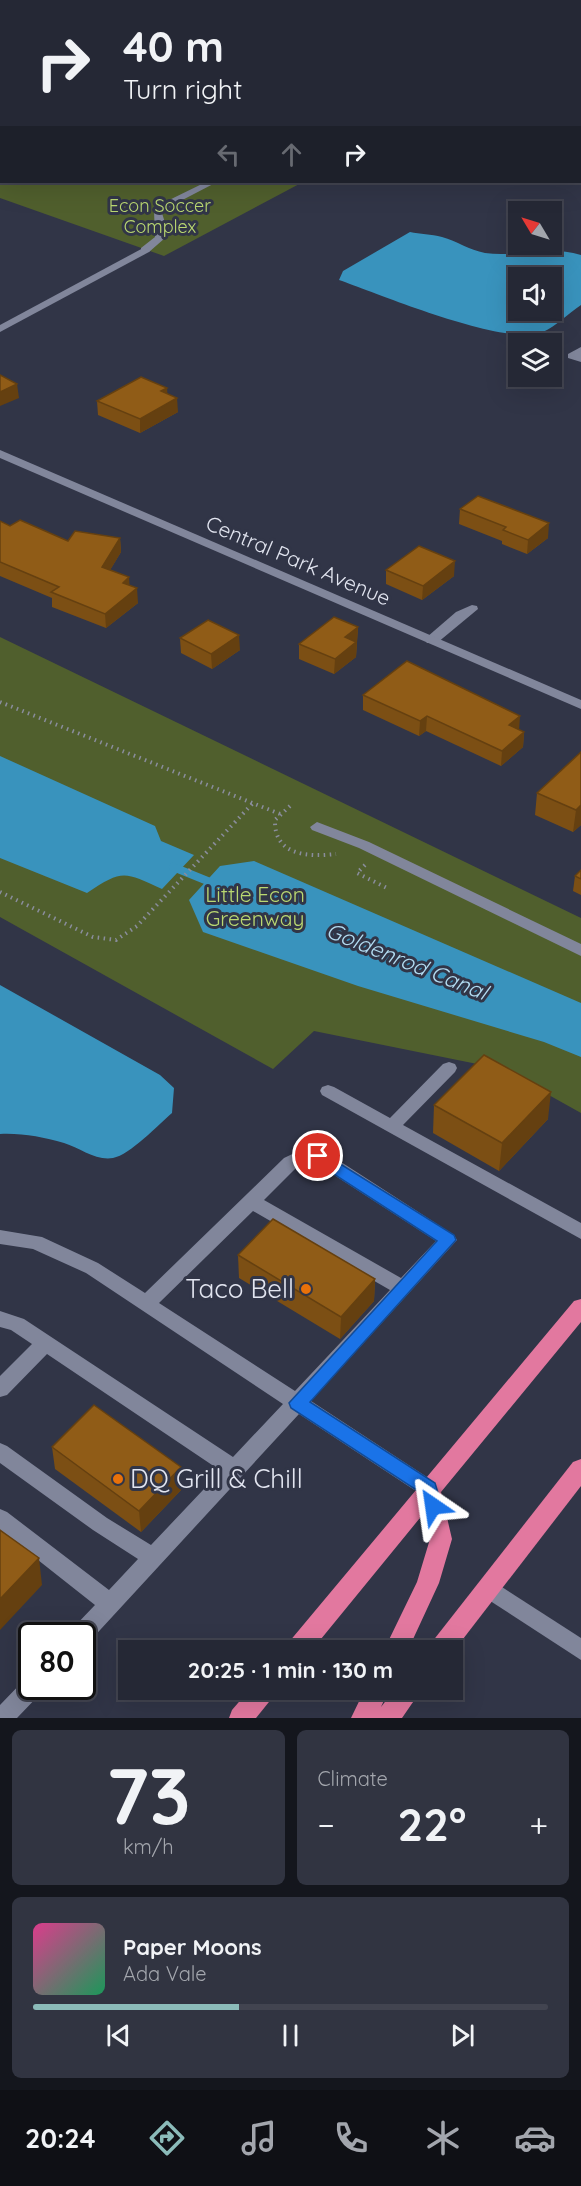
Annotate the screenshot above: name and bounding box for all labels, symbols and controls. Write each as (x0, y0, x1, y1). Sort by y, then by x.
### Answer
text: 40 m (123, 20, 224, 73)
icon: right (24, 24, 102, 102)
text: Turn right (123, 72, 242, 106)
icon: left (212, 138, 245, 171)
icon: ahead (275, 138, 308, 171)
icon: right (338, 138, 371, 171)
park label: Econ Soccer Complex (109, 194, 211, 238)
north arrow (508, 201, 562, 255)
map controls (508, 201, 562, 387)
button: sound (508, 267, 562, 321)
button: layers (508, 333, 562, 387)
street label: Central Park Avenue (202, 509, 395, 611)
park label: Little Econ Greenway (205, 881, 305, 931)
water label: Goldenrod Canal (322, 916, 494, 1007)
pin (292, 1130, 343, 1181)
icon: arrive (301, 1139, 334, 1172)
place label: Taco Bell (185, 1272, 294, 1305)
marker: Taco Bell (299, 1282, 313, 1296)
place label: DQ Grill & Chill (130, 1462, 303, 1495)
marker: DQ Grill & Chill (111, 1472, 125, 1486)
position arrow (401, 1474, 465, 1538)
speed limit sign: 80 (18, 1622, 96, 1700)
text: 20:25 · 1 min · 130 m (188, 1656, 393, 1684)
text: 73 (106, 1746, 191, 1844)
text: Climate (318, 1766, 388, 1791)
text: 22° (398, 1796, 466, 1852)
text: − (318, 1804, 335, 1845)
text: + (529, 1804, 548, 1845)
text: km/h (123, 1834, 174, 1859)
text: Paper Moons (123, 1933, 262, 1961)
text: Ada Vale (123, 1961, 207, 1986)
icon: previous (102, 2019, 135, 2052)
icon: pause (274, 2019, 307, 2052)
icon: next (446, 2019, 479, 2052)
icon: directions (146, 2117, 188, 2159)
icon: music (238, 2117, 280, 2159)
icon: phone (330, 2117, 372, 2159)
icon: climate (422, 2117, 464, 2159)
icon: car (514, 2117, 556, 2159)
text: 20:24 (25, 2121, 96, 2155)

